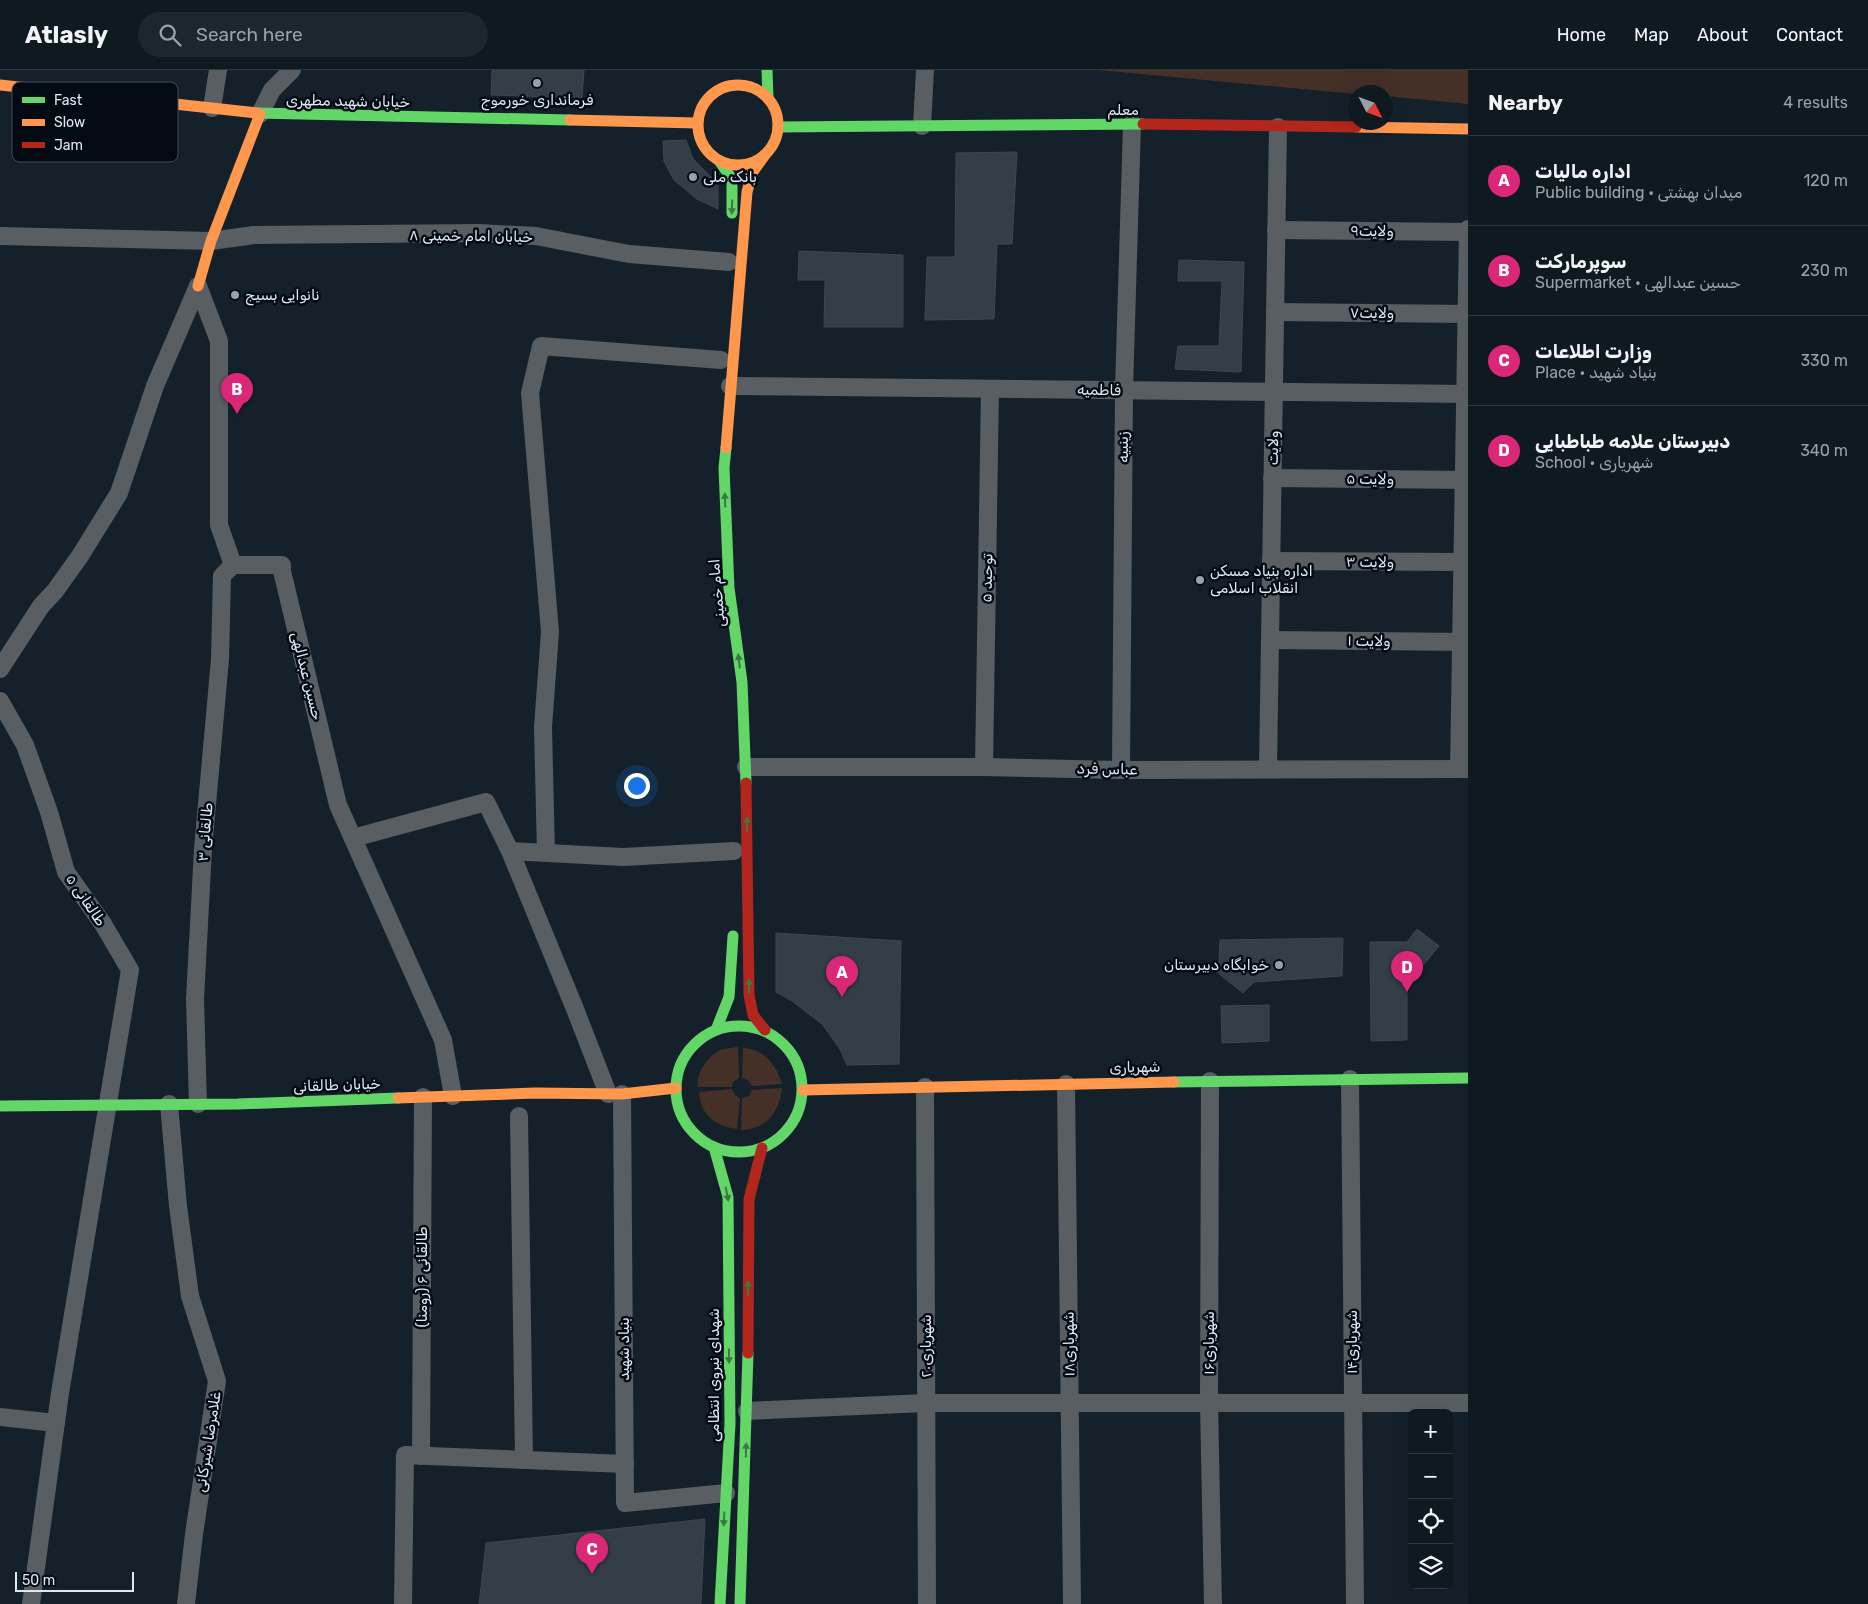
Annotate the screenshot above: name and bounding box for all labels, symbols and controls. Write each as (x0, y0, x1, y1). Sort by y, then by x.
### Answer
search box (138, 12, 488, 57)
text: Atlasly (25, 21, 108, 49)
icon: search (156, 21, 184, 49)
text: Search here (196, 23, 303, 46)
text: Home (1557, 24, 1606, 46)
text: Map (1634, 24, 1669, 46)
text: About (1697, 24, 1748, 46)
text: Contact (1776, 24, 1843, 46)
marker: فرمانداری خورموج (531, 77, 543, 89)
legend (12, 82, 178, 162)
north arrow (1348, 85, 1393, 130)
text: Nearby (1488, 90, 1563, 115)
street label: خیابان شهید مطهری (286, 91, 410, 111)
place label: فرمانداری خورموج (481, 91, 593, 111)
text: Fast (54, 92, 83, 109)
text: 4 results (1783, 93, 1848, 112)
street label: معلم (1107, 101, 1139, 120)
text: Slow (54, 114, 85, 131)
text: Jam (54, 137, 83, 154)
text: اداره مالیات (1535, 160, 1631, 183)
place label: بانک ملی (703, 168, 757, 186)
marker: بانک ملی (687, 171, 699, 183)
text: A (1498, 171, 1510, 190)
text: 120 m (1803, 171, 1848, 190)
text: Public building · میدان بهشتی (1535, 183, 1742, 202)
one-way arrow (728, 199, 736, 215)
street label: ولایت۹ (1350, 222, 1394, 241)
street label: خیابان امام خمینی ۸ (409, 226, 533, 247)
text: سوپرمارکت (1535, 250, 1626, 273)
text: B (1498, 261, 1510, 280)
text: 230 m (1801, 261, 1848, 280)
text: Supermarket · حسین عبدالهی (1535, 273, 1741, 292)
place label: نانوایی بسیج (245, 286, 319, 306)
marker: نانوایی بسیج (229, 289, 241, 301)
street label: ولایت۷ (1350, 304, 1394, 323)
text: وزارت اطلاعات (1535, 340, 1652, 363)
text: C (1498, 351, 1510, 370)
text: 330 m (1800, 351, 1848, 370)
text: Place · بنیاد شهید (1535, 363, 1657, 382)
pin: B (221, 373, 253, 414)
street label: فاطمیه (1077, 381, 1121, 399)
street label: ولایت (1264, 430, 1283, 466)
text: دبیرستان علامه طباطبایی (1535, 430, 1730, 453)
street label: زینبیه (1114, 431, 1132, 463)
text: D (1498, 441, 1510, 460)
text: 340 m (1800, 441, 1848, 460)
text: School · شهریاری (1535, 453, 1653, 472)
street label: ولایت ۵ (1346, 470, 1394, 489)
one-way arrow (721, 491, 729, 507)
street label: توحید ۵ (978, 553, 996, 603)
street label: ولایت ۳ (1346, 553, 1394, 572)
street label: امام خمینی (705, 558, 730, 628)
place label: اداره بنیاد مسکن انقلاب اسلامی (1210, 562, 1313, 597)
marker: اداره بنیاد مسکن انقلاب اسلامی (1194, 574, 1206, 586)
street label: حسین عبدالهی (287, 630, 327, 722)
street label: ولایت ۱ (1347, 632, 1391, 651)
one-way arrow (735, 653, 743, 669)
street label: عباس فرد (1076, 759, 1138, 779)
your location (624, 773, 650, 799)
street label: طالقانی ۳ (193, 802, 217, 862)
one-way arrow (743, 815, 751, 831)
street label: طالقانی ۵ (62, 871, 110, 929)
pin: D (1391, 951, 1423, 992)
pin: A (826, 956, 858, 997)
place label: خوابگاه دبیرستان (1164, 956, 1269, 974)
marker: خوابگاه دبیرستان (1273, 959, 1285, 971)
one-way arrow (744, 978, 752, 994)
street label: شهریاری (1109, 1058, 1161, 1076)
street label: خیابان طالقانی (293, 1074, 381, 1096)
one-way arrow (723, 1187, 731, 1203)
street label: طالقانی ۶ (رومنا) (413, 1226, 432, 1328)
one-way arrow (744, 1280, 752, 1296)
street label: شهدای نیروی انتظامی (705, 1308, 724, 1442)
street label: شهریاری۱۴ (1343, 1310, 1361, 1374)
street label: شهریاری۱۸ (1059, 1311, 1079, 1377)
street label: شهریاری۱۶ (1200, 1311, 1218, 1375)
street label: شهریاری۲۰ (917, 1314, 935, 1378)
street label: بنیاد شهید (615, 1317, 633, 1381)
one-way arrow (725, 1349, 733, 1365)
street label: غلامرضا شیرکانی (191, 1390, 225, 1494)
map controls (1408, 1409, 1453, 1589)
button: + (1408, 1409, 1453, 1454)
one-way arrow (742, 1442, 750, 1458)
button: − (1408, 1454, 1453, 1499)
button: locate (1408, 1499, 1453, 1544)
one-way arrow (720, 1511, 728, 1527)
pin: C (576, 1533, 608, 1574)
button: layers (1408, 1544, 1453, 1589)
scale bar (15, 1569, 134, 1592)
text: 50 m (22, 1572, 55, 1589)

